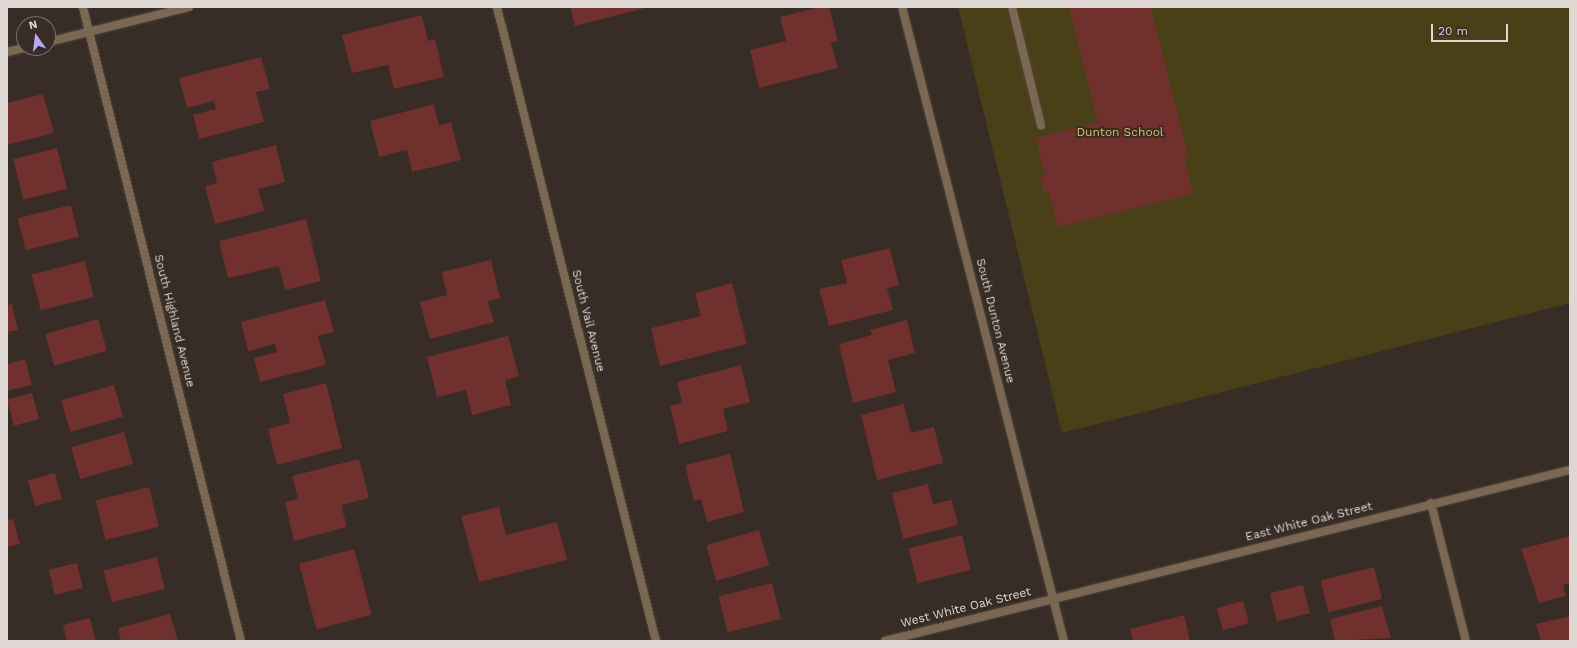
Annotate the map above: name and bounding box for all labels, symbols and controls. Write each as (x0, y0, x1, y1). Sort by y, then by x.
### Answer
north arrow (16, 16, 56, 56)
scale bar (1433, 16, 1510, 42)
text: N (28, 18, 39, 32)
text: 20 m (1438, 24, 1468, 38)
park label: Dunton School (1076, 126, 1164, 140)
street label: South Highland Avenue (150, 253, 198, 389)
street label: South Dunton Avenue (972, 257, 1018, 385)
street label: South Vail Avenue (568, 268, 608, 374)
street label: East White Oak Street (1244, 499, 1374, 545)
street label: West White Oak Street (899, 585, 1033, 631)

